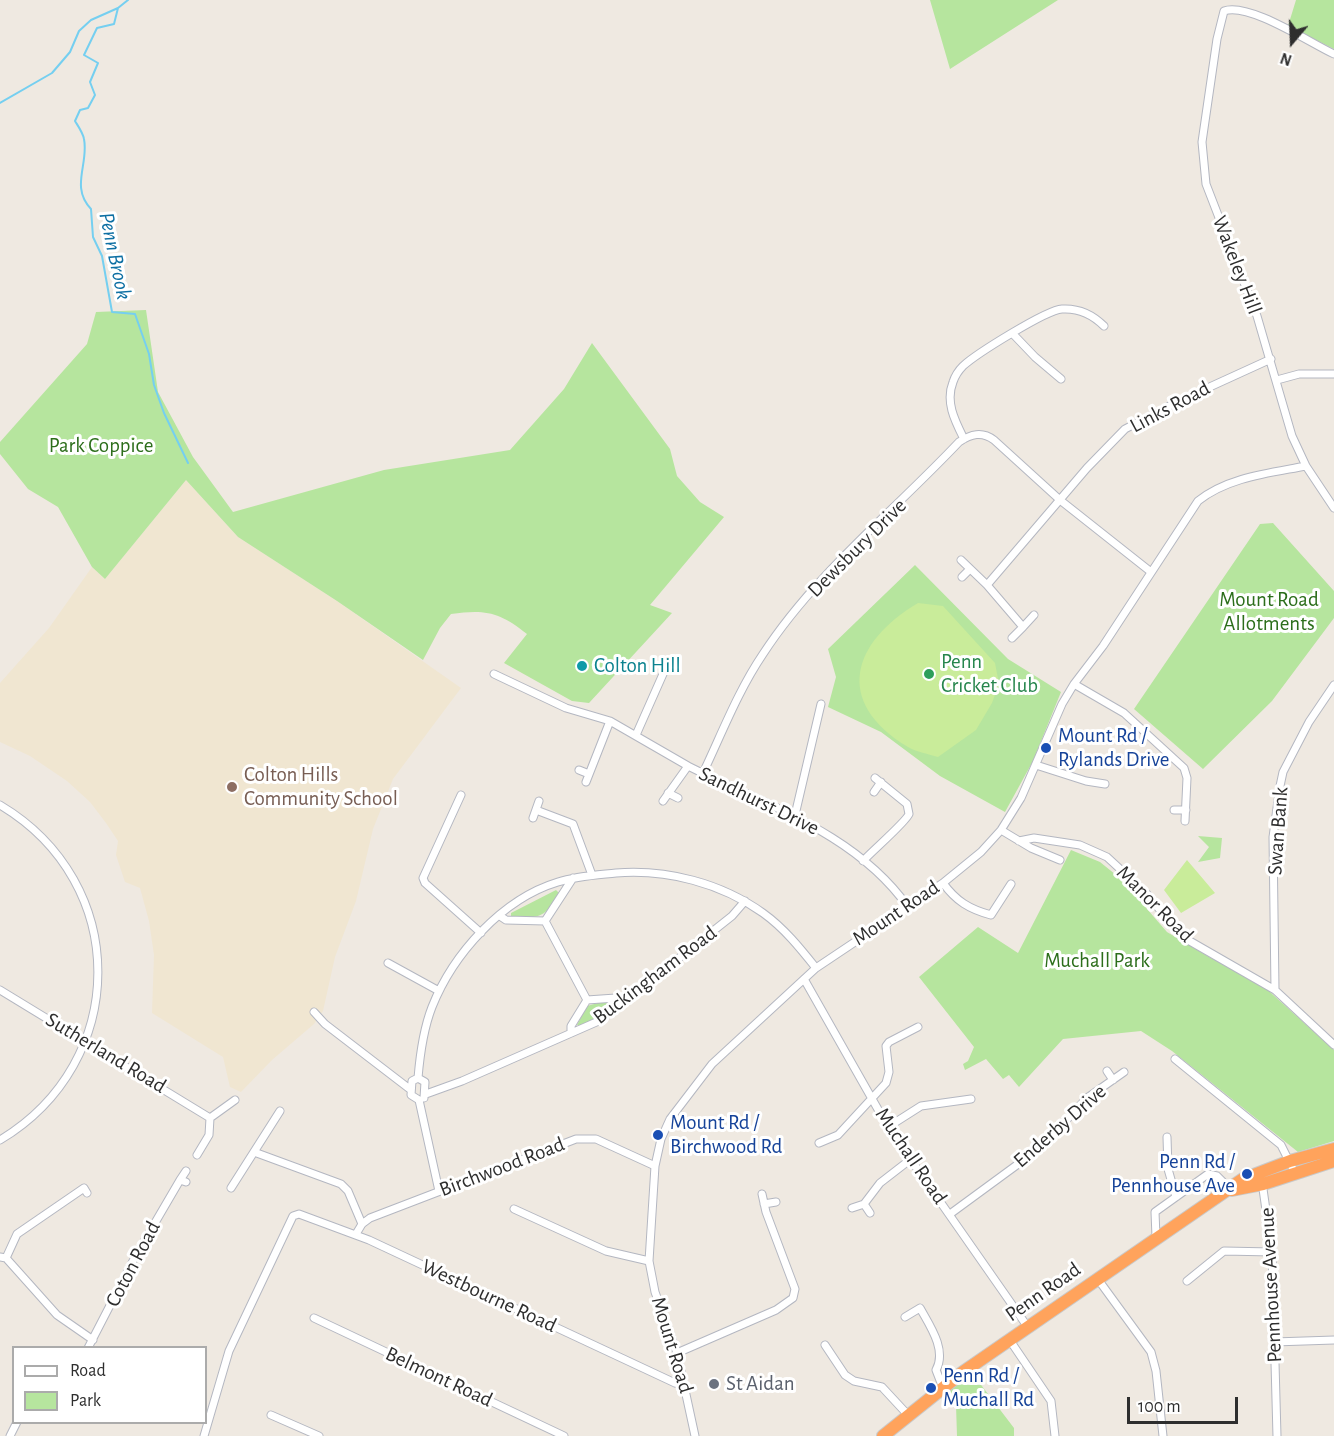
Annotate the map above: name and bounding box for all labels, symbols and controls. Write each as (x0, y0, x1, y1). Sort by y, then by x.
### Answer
north arrow (1262, 12, 1322, 72)
text: N (1278, 50, 1294, 68)
water label: Penn Brook (93, 210, 137, 302)
street label: Wakeley Hill (1207, 212, 1267, 318)
street label: Links Road (1126, 375, 1214, 439)
park label: Park Coppice (49, 433, 153, 459)
street label: Dewsbury Drive (802, 493, 912, 603)
park label: Mount Road Allotments (1219, 587, 1319, 637)
place label: Penn Cricket Club (941, 649, 1038, 699)
place label: Colton Hill (594, 653, 681, 679)
marker: Colton Hill (575, 659, 589, 673)
marker: Penn Cricket Club (922, 667, 936, 681)
place label: Mount Rd / Rylands Drive (1058, 723, 1170, 773)
marker: Mount Rd / Rylands Drive (1039, 741, 1053, 755)
street label: Sandhurst Drive (695, 761, 823, 841)
place label: Colton Hills Community School (244, 762, 398, 812)
marker: Colton Hills Community School (225, 780, 239, 794)
street label: Swan Bank (1262, 786, 1294, 876)
street label: Manor Road (1111, 860, 1199, 948)
street label: Mount Road (848, 875, 944, 951)
street label: Buckingham Road (588, 920, 722, 1030)
park label: Muchall Park (1044, 948, 1150, 974)
street label: Sutherland Road (41, 1007, 171, 1099)
street label: Enderby Drive (1008, 1079, 1112, 1173)
street label: Muchall Road (869, 1103, 953, 1209)
place label: Mount Rd / Birchwood Rd (670, 1110, 782, 1160)
marker: Mount Rd / Birchwood Rd (651, 1128, 665, 1142)
street label: Birchwood Road (436, 1132, 568, 1202)
place label: Penn Rd / Pennhouse Ave (1111, 1149, 1235, 1199)
marker: Penn Rd / Pennhouse Ave (1240, 1167, 1254, 1181)
street label: Pennhouse Avenue (1254, 1207, 1288, 1363)
street label: Coton Road (100, 1217, 166, 1311)
street label: Westbourne Road (417, 1254, 561, 1338)
street label: Penn Road (1000, 1257, 1086, 1327)
street label: Mount Road (645, 1294, 699, 1396)
street label: Belmont Road (381, 1341, 497, 1413)
legend (12, 1346, 207, 1424)
text: Road (70, 1362, 106, 1380)
place label: Penn Rd / Muchall Rd (943, 1363, 1034, 1413)
place label: St Aidan (726, 1371, 795, 1397)
marker: St Aidan (707, 1377, 721, 1391)
marker: Penn Rd / Muchall Rd (924, 1381, 938, 1395)
scale bar (1130, 1385, 1241, 1423)
text: Park (70, 1392, 101, 1410)
text: 100 m (1138, 1398, 1181, 1416)

